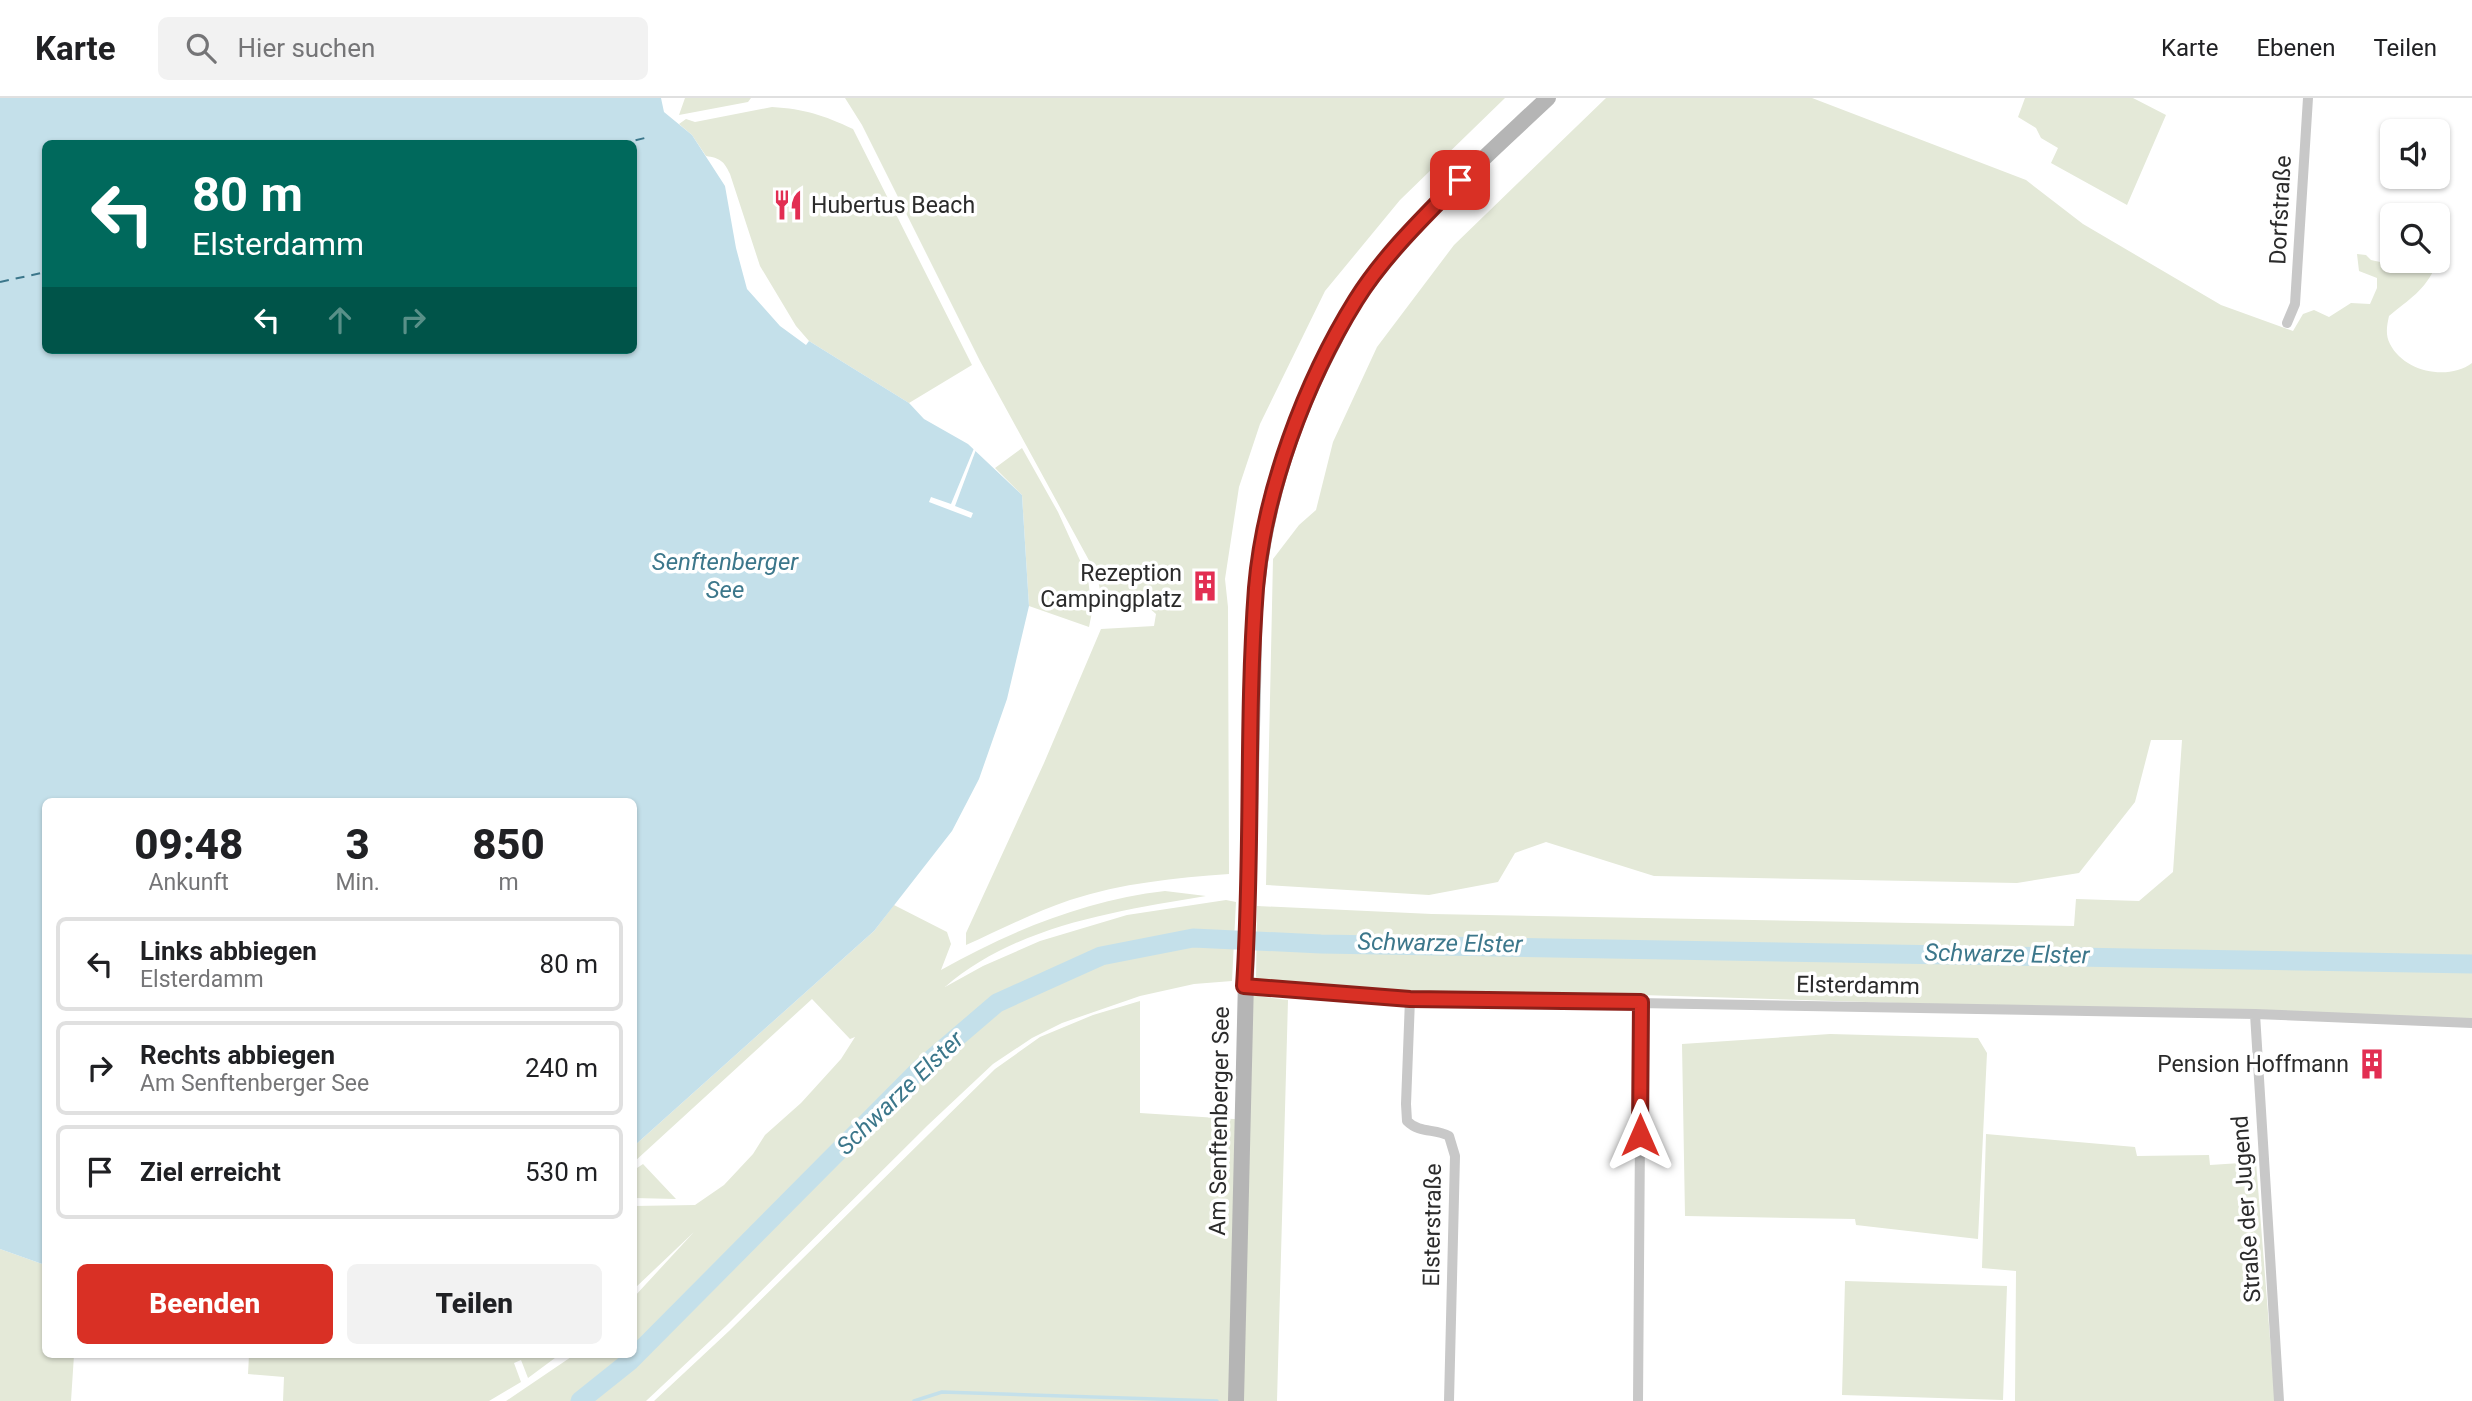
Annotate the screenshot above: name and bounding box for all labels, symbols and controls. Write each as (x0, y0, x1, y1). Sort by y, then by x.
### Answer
search box (158, 17, 648, 80)
text: Karte (35, 29, 116, 68)
icon: search (182, 29, 220, 67)
text: Hier suchen (238, 33, 375, 63)
text: Karte (2161, 34, 2218, 62)
text: Ebenen (2256, 34, 2335, 62)
text: Teilen (2373, 34, 2437, 62)
map controls (2380, 119, 2450, 273)
button: sound (2380, 119, 2450, 189)
pin (1430, 150, 1490, 210)
street label: Dorfstraße (2264, 155, 2297, 265)
icon: arrive (1441, 161, 1479, 199)
text: 80 m (192, 166, 303, 223)
icon: left (77, 168, 168, 259)
restaurant icon: Hubertus Beach (771, 188, 805, 222)
place label: Hubertus Beach (811, 192, 975, 219)
button: search (2380, 203, 2450, 273)
text: Elsterdamm (192, 225, 364, 263)
icon: left (248, 301, 286, 339)
icon: ahead (321, 301, 359, 339)
icon: right (394, 301, 432, 339)
water label: Senftenberger See (652, 548, 799, 604)
place label: Rezeption Campingplatz (1040, 560, 1182, 613)
building icon: Rezeption Campingplatz (1188, 569, 1222, 603)
text: 09:48 (134, 820, 243, 869)
text: 3 (346, 820, 370, 869)
text: 850 (472, 820, 545, 869)
text: Ankunft (149, 869, 229, 896)
text: Min. (335, 869, 380, 896)
text: m (498, 869, 519, 896)
water label: Schwarze Elster (1357, 928, 1524, 958)
text: Links abbiegen (140, 936, 317, 966)
water label: Schwarze Elster (1924, 939, 2091, 969)
icon: left (81, 945, 119, 983)
text: 80 m (540, 949, 598, 979)
text: Elsterdamm (140, 966, 264, 993)
street label: Elsterdamm (1796, 971, 1920, 1000)
street label: Am Senftenberger See (1204, 1006, 1235, 1236)
water label: Schwarze Elster (831, 1025, 970, 1160)
text: Rechts abbiegen (140, 1040, 335, 1070)
building icon: Pension Hoffmann (2355, 1047, 2389, 1081)
icon: right (81, 1049, 119, 1087)
place label: Pension Hoffmann (2157, 1051, 2349, 1078)
text: 240 m (525, 1053, 598, 1083)
text: Am Senftenberger See (140, 1070, 369, 1097)
position arrow (1603, 1098, 1677, 1172)
street label: Straße der Jugend (2226, 1115, 2267, 1303)
icon: arrive (81, 1153, 119, 1191)
text: Ziel erreicht (140, 1157, 281, 1187)
text: 530 m (525, 1157, 598, 1187)
street label: Elsterstraße (1418, 1163, 1447, 1287)
button: Beenden (77, 1264, 333, 1344)
button: Teilen (347, 1264, 602, 1344)

